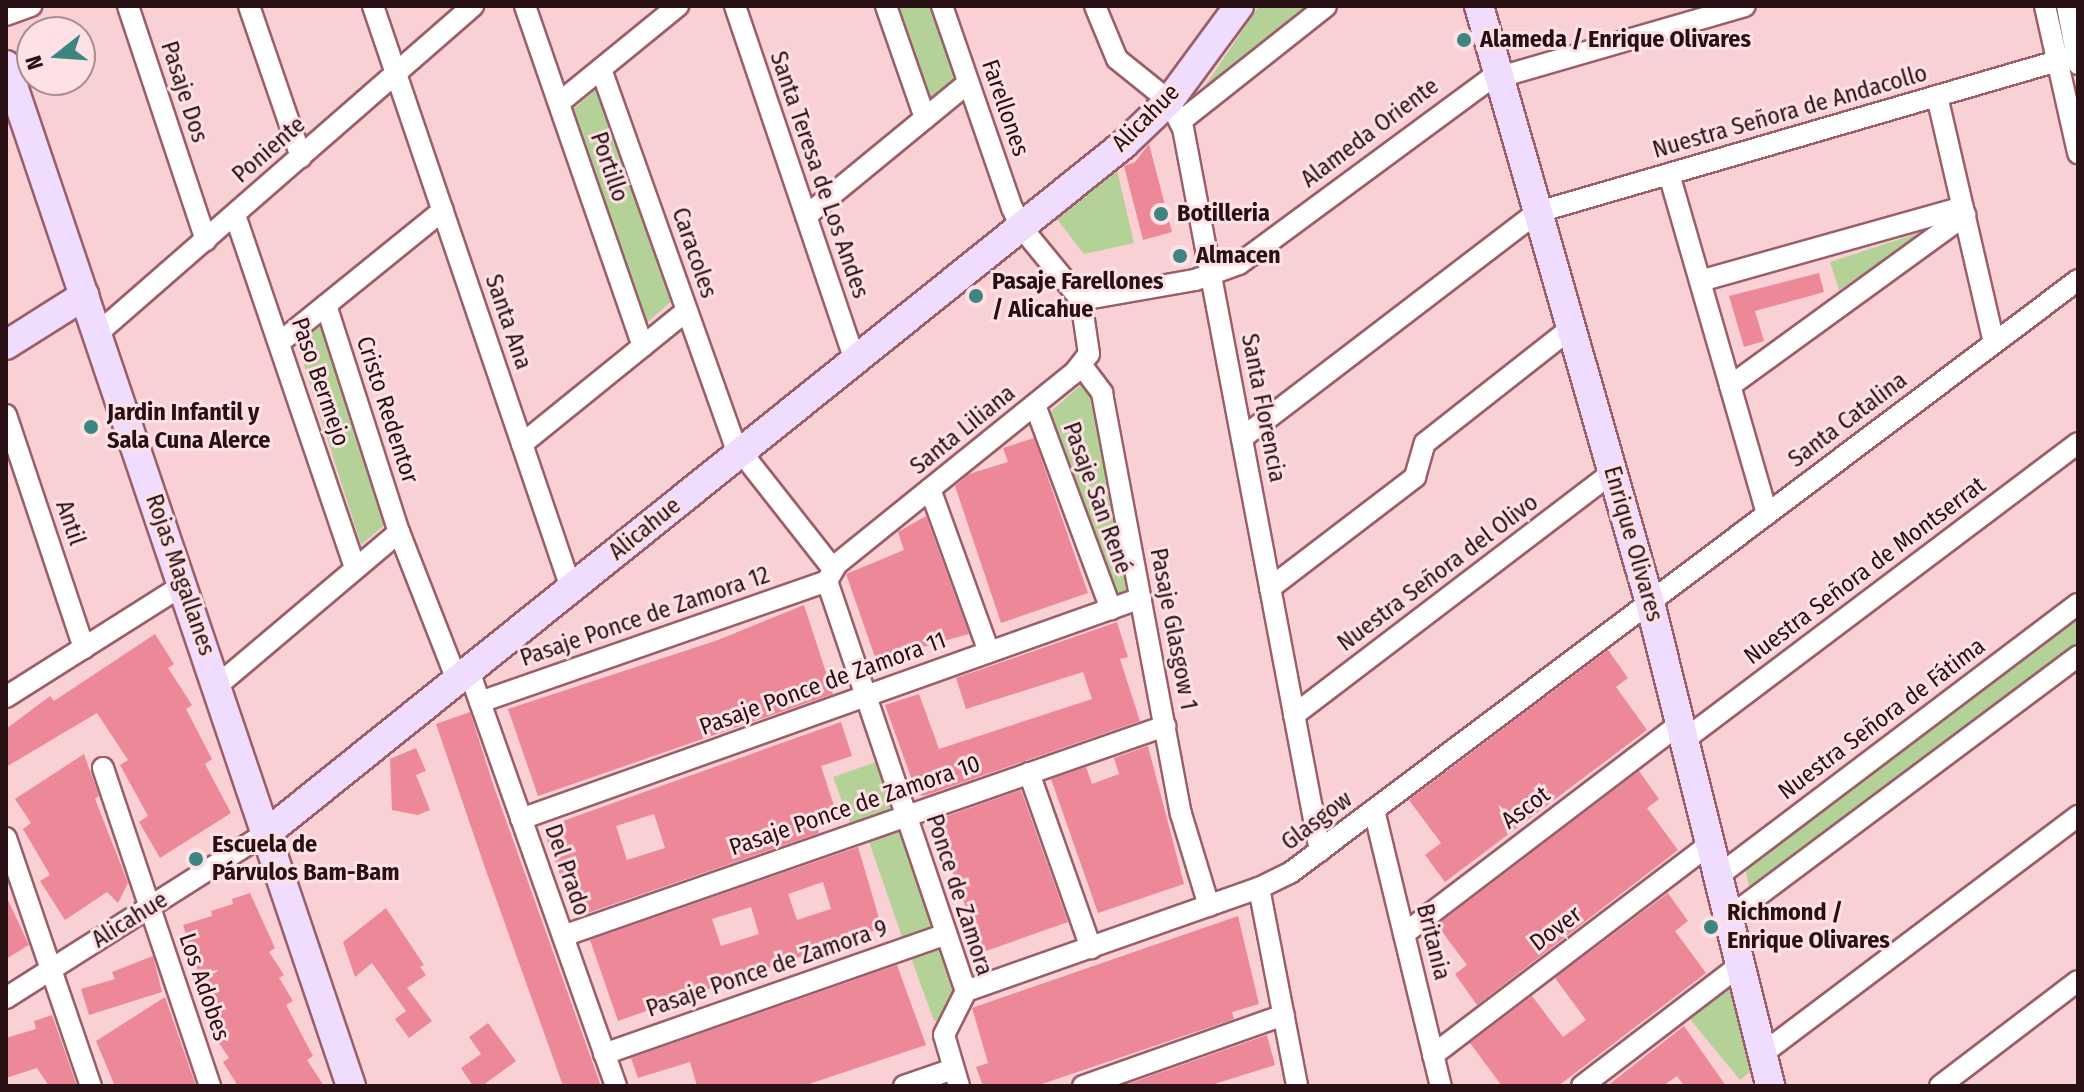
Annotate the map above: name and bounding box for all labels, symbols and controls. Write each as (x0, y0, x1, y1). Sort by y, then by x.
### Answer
north arrow (16, 16, 96, 96)
place label: Alameda / Enrique Olivares (1480, 26, 1751, 54)
marker: Alameda / Enrique Olivares (1455, 31, 1473, 49)
street label: Pasaje Dos (154, 38, 214, 146)
street label: Santa Teresa de Los Andes (763, 48, 875, 302)
text: N (20, 52, 49, 73)
street label: Farellones (975, 56, 1035, 160)
street label: Nuestra Señora de Andacollo (1650, 59, 1930, 165)
street label: Alameda Oriente (1296, 72, 1444, 194)
street label: Alicahue (1106, 78, 1186, 158)
street label: Poniente (227, 111, 311, 189)
street label: Portillo (584, 128, 634, 206)
place label: Botilleria (1177, 200, 1270, 228)
street label: Caracoles (665, 204, 723, 302)
marker: Botilleria (1152, 205, 1170, 223)
place label: Almacen (1196, 242, 1281, 270)
marker: Almacen (1171, 247, 1189, 265)
place label: Pasaje Farellones / Alicahue (992, 268, 1164, 324)
street label: Santa Ana (478, 271, 538, 373)
marker: Pasaje Farellones / Alicahue (967, 287, 985, 305)
street label: Paso Bermejo (285, 314, 355, 450)
street label: Santa Florencia (1234, 331, 1292, 485)
street label: Cristo Redentor (350, 333, 424, 487)
street label: Santa Catalina (1783, 366, 1913, 474)
street label: Santa Liliana (905, 379, 1021, 481)
place label: Jardin Infantil y Sala Cuna Alerce (107, 399, 271, 455)
marker: Jardin Infantil y Sala Cuna Alerce (82, 418, 100, 436)
street label: Pasaje San René (1056, 418, 1138, 578)
street label: Enrique Olivares (1597, 463, 1669, 625)
street label: Nuestra Señora de Montserrat (1739, 471, 1991, 671)
street label: Nuestra Señora del Olivo (1332, 488, 1544, 658)
street label: Rojas Magallanes (139, 490, 221, 660)
street label: Alicahue (603, 491, 687, 567)
street label: Antil (49, 497, 91, 549)
street label: Pasaje Glasgow 1 (1143, 546, 1203, 712)
street label: Pasaje Ponce de Zamora 12 (517, 561, 773, 673)
street label: Pasaje Ponce de Zamora 11 (696, 626, 950, 742)
street label: Nuestra Señora de Fátima (1773, 632, 1991, 806)
street label: Pasaje Ponce de Zamora 10 (726, 749, 984, 863)
street label: Ascot (1496, 781, 1556, 835)
street label: Glasgow (1276, 785, 1358, 857)
street label: Ponce de Zamora (919, 811, 999, 979)
street label: Del Prado (538, 821, 596, 919)
place label: Escuela de Párvulos Bam-Bam (212, 831, 399, 887)
marker: Escuela de Párvulos Bam-Bam (187, 850, 205, 868)
street label: Alicahue (87, 886, 173, 954)
place label: Richmond / Enrique Olivares (1727, 899, 1890, 955)
street label: Dover (1524, 900, 1588, 958)
street label: Britania (1410, 901, 1456, 983)
street label: Pasaje Ponce de Zamora 9 (643, 914, 891, 1024)
marker: Richmond / Enrique Olivares (1702, 918, 1720, 936)
street label: Los Adobes (172, 930, 236, 1044)

